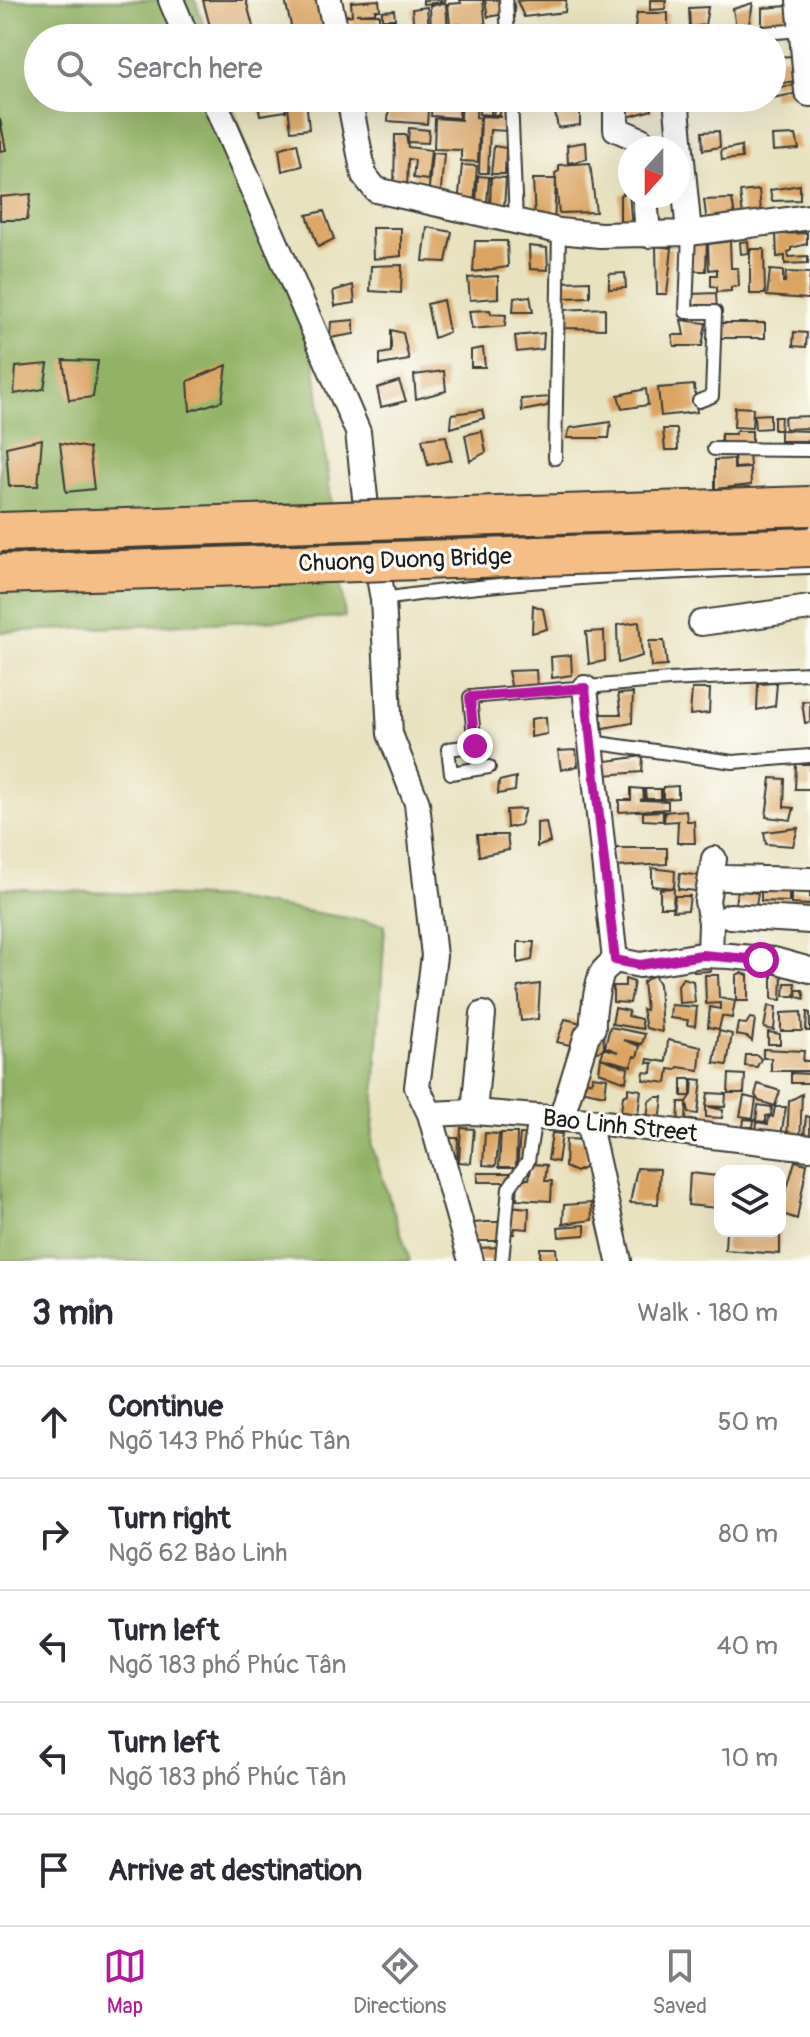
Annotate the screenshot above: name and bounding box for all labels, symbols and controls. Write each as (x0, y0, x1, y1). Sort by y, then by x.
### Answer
search box (24, 24, 786, 112)
icon: search (52, 46, 96, 90)
text: Search here (116, 50, 263, 87)
north arrow (618, 136, 690, 208)
street label: Chuong Duong Bridge (298, 542, 512, 578)
route end (457, 728, 493, 764)
route start (743, 942, 779, 978)
street label: Bao Linh Street (541, 1103, 699, 1149)
map controls (714, 1165, 786, 1237)
button: layers (714, 1165, 786, 1237)
text: 3 min (32, 1292, 114, 1335)
text: Walk · 180 m (637, 1297, 778, 1329)
text: Continue (108, 1388, 223, 1425)
icon: ahead (32, 1400, 76, 1444)
text: 50 m (717, 1406, 778, 1438)
text: Ngõ 143 Phố Phúc Tân (108, 1425, 350, 1457)
text: Turn right (108, 1500, 231, 1537)
icon: right (32, 1512, 76, 1556)
text: 80 m (718, 1518, 778, 1550)
text: Ngõ 62 Bảo Linh (108, 1537, 287, 1569)
text: Turn left (108, 1612, 219, 1649)
icon: left (32, 1624, 76, 1668)
text: 40 m (716, 1630, 778, 1662)
text: Ngõ 183 phố Phúc Tân (108, 1649, 346, 1681)
text: Turn left (108, 1724, 219, 1761)
icon: left (32, 1736, 76, 1780)
text: 10 m (721, 1742, 778, 1774)
text: Ngõ 183 phố Phúc Tân (108, 1761, 346, 1793)
icon: arrive (32, 1848, 76, 1892)
text: Arrive at destination (108, 1852, 362, 1889)
tab: Map (103, 1944, 147, 2020)
tab: Directions (353, 1944, 446, 2020)
tab: Saved (652, 1944, 707, 2020)

